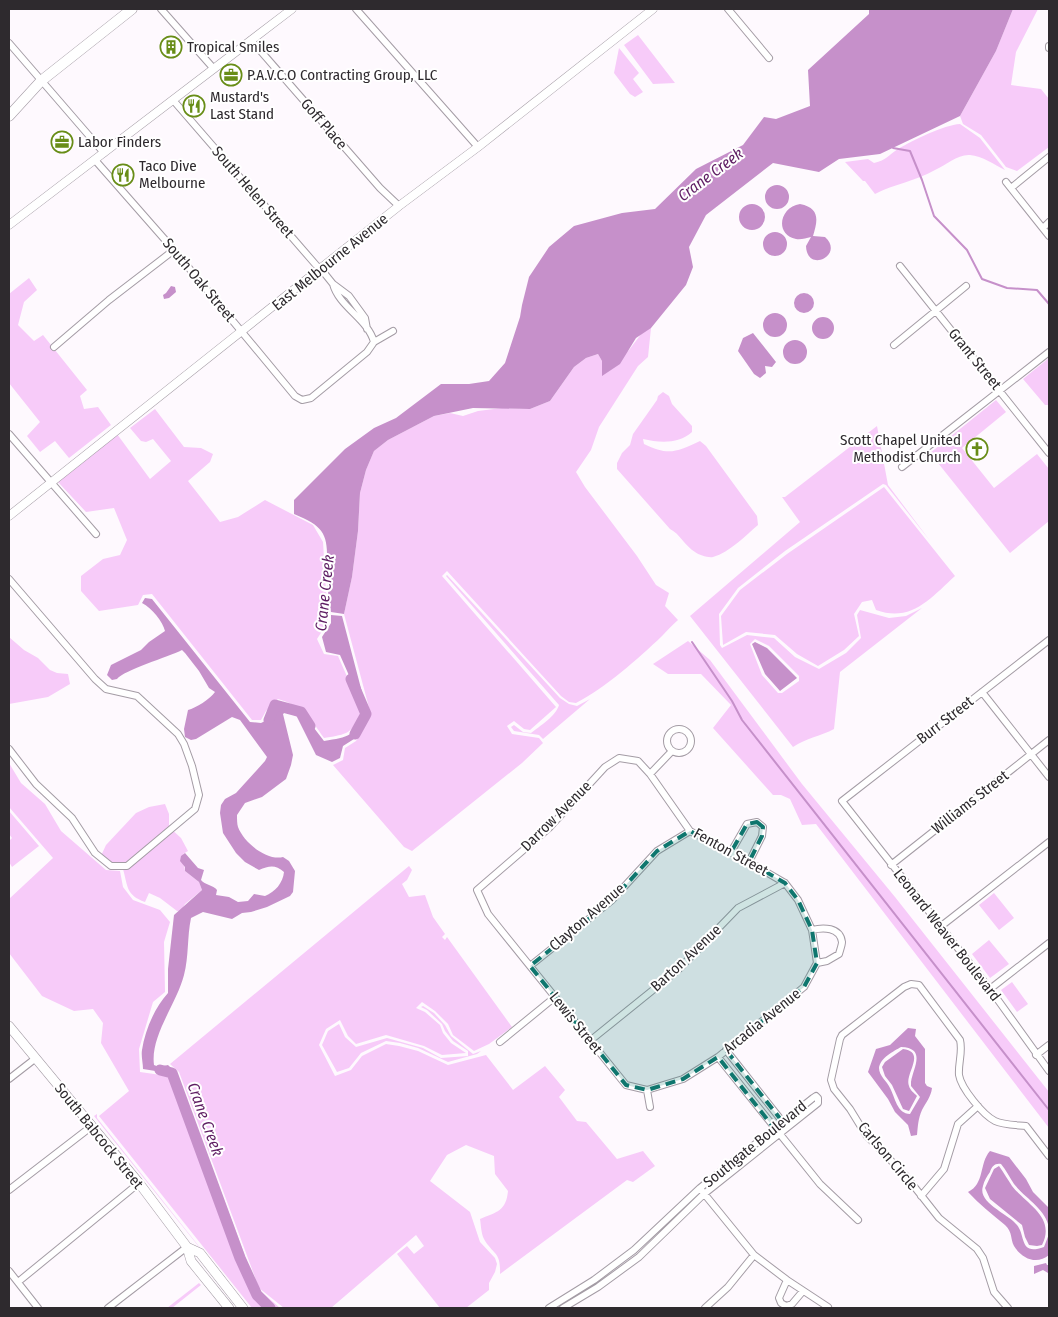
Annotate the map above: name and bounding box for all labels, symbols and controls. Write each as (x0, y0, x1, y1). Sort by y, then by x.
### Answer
building icon: Tropical Smiles (159, 35, 183, 59)
place label: Tropical Smiles (187, 38, 279, 56)
office icon: P.A.V.C.O Contracting Group, LLC (219, 63, 243, 87)
place label: P.A.V.C.O Contracting Group, LLC (247, 66, 438, 84)
place label: Mustard's Last Stand (210, 88, 274, 123)
restaurant icon: Mustard's Last Stand (182, 94, 206, 118)
street label: Goff Place (297, 95, 351, 153)
office icon: Labor Finders (50, 130, 74, 154)
place label: Labor Finders (78, 133, 161, 151)
street label: South Helen Street (208, 142, 298, 242)
water label: Crane Creek (674, 144, 747, 205)
place label: Taco Dive Melbourne (139, 157, 205, 192)
restaurant icon: Taco Dive Melbourne (111, 163, 135, 187)
street label: East Melbourne Avenue (268, 210, 392, 314)
street label: South Oak Street (159, 235, 239, 326)
street label: Grant Street (945, 325, 1005, 393)
place label: Scott Chapel United Methodist Church (840, 431, 961, 466)
church icon: Scott Chapel United Methodist Church (965, 437, 989, 461)
water label: Crane Creek (311, 554, 338, 632)
street label: Burr Street (913, 692, 977, 748)
street label: Williams Street (928, 766, 1012, 838)
street label: Darrow Avenue (517, 777, 595, 855)
street label: Fenton Street (691, 824, 771, 880)
street label: Leonard Weaver Boulevard (890, 865, 1004, 1005)
street label: Clayton Avenue (546, 879, 628, 955)
street label: Barton Avenue (647, 921, 725, 995)
street label: Arcadia Avenue (720, 984, 804, 1058)
street label: Lewis Street (546, 989, 606, 1058)
street label: South Babcock Street (51, 1079, 147, 1193)
water label: Crane Creek (183, 1080, 228, 1159)
street label: Southgate Boulevard (700, 1097, 810, 1191)
street label: Carlson Circle (854, 1118, 922, 1194)

